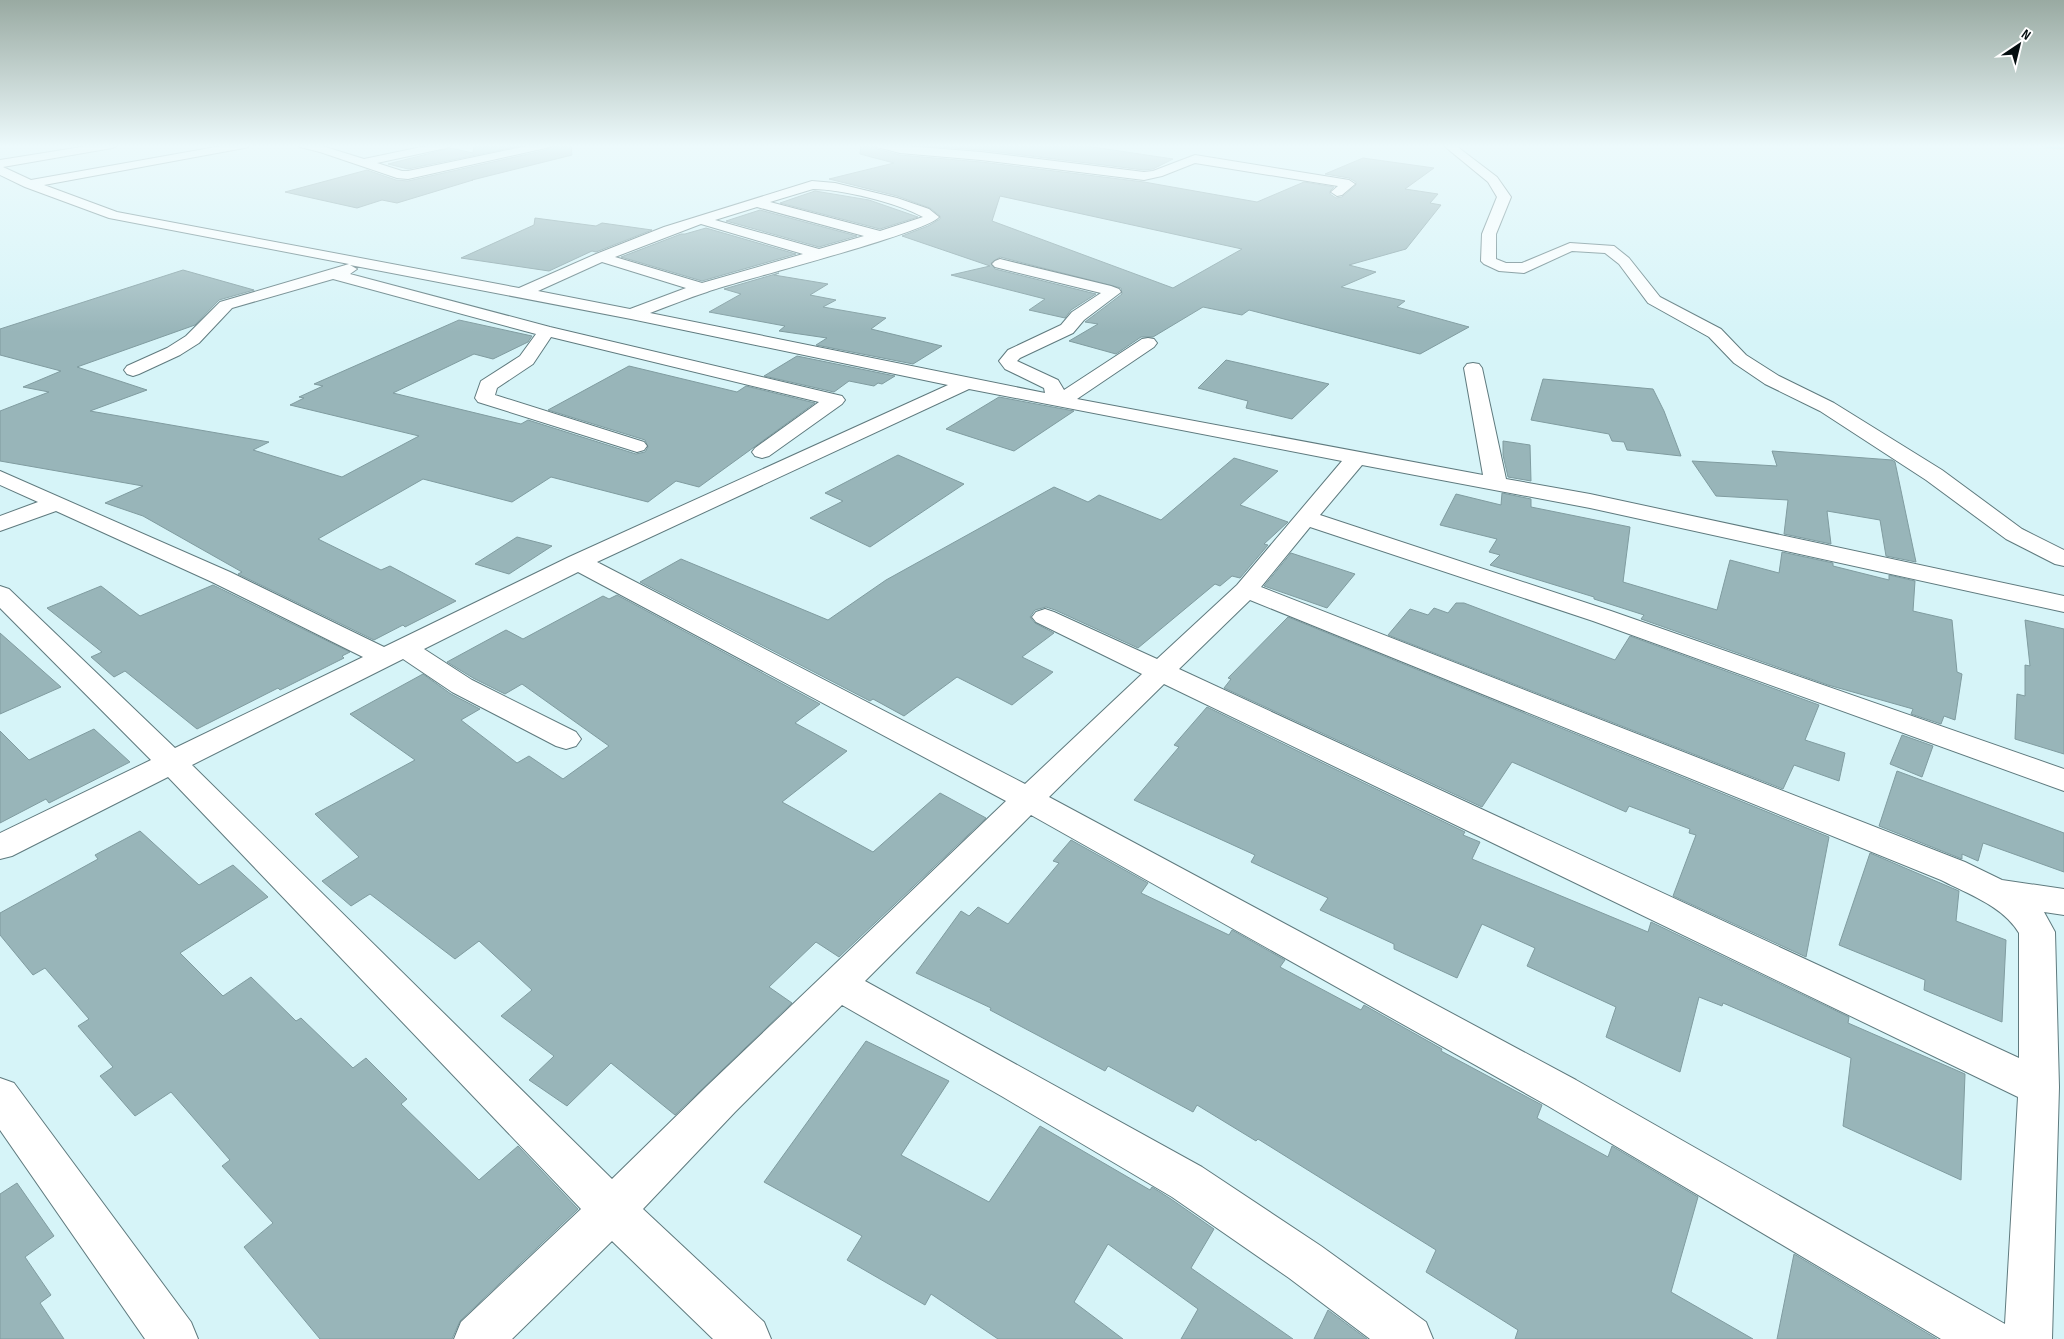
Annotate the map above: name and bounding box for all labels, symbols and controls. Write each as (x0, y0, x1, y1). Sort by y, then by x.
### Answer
north arrow (1994, 20, 2044, 70)
text: N (2018, 26, 2034, 44)

